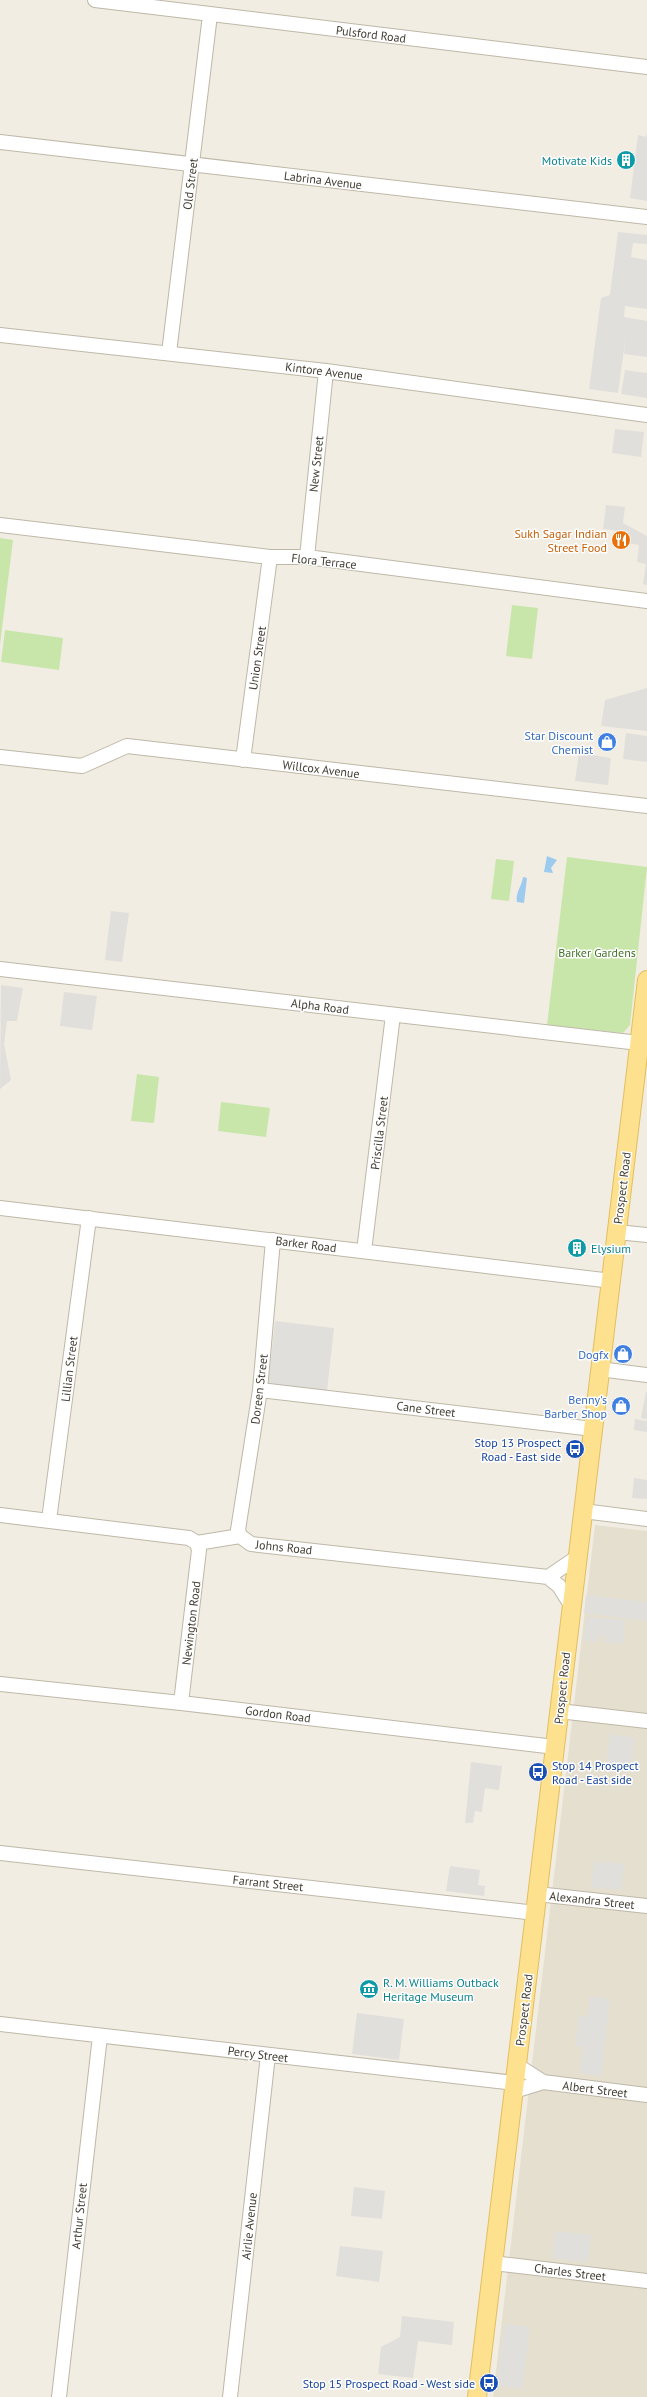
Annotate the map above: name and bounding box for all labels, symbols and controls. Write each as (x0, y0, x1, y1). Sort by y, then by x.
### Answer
street label: Pulsford Road (335, 22, 407, 46)
building icon: Motivate Kids (615, 149, 637, 171)
place label: Motivate Kids (542, 153, 612, 168)
street label: Old Street (179, 157, 201, 211)
street label: Labrina Avenue (283, 168, 363, 192)
street label: Kintore Avenue (284, 359, 364, 383)
street label: New Street (306, 435, 326, 493)
place label: Sukh Sagar Indian Street Food (514, 526, 607, 555)
restaurant icon: Sukh Sagar Indian Street Food (610, 529, 632, 551)
street label: Flora Terrace (291, 550, 357, 572)
street label: Union Street (245, 625, 269, 691)
place label: Star Discount Chemist (525, 728, 593, 757)
shop icon: Star Discount Chemist (596, 731, 618, 753)
street label: Willcox Avenue (282, 757, 360, 781)
park label: Barker Gardens (558, 945, 636, 960)
street label: Alpha Road (290, 995, 350, 1017)
street label: Priscilla Street (367, 1095, 391, 1171)
street label: Prospect Road (610, 1151, 634, 1225)
street label: Barker Road (275, 1233, 337, 1255)
building icon: Elysium (566, 1237, 588, 1259)
place label: Elysium (591, 1241, 631, 1256)
street label: Lillian Street (58, 1335, 80, 1403)
shop icon: Dogfx (612, 1343, 634, 1365)
place label: Dogfx (578, 1347, 609, 1362)
street label: Doreen Street (247, 1353, 271, 1425)
place label: Benny's Barber Shop (544, 1392, 607, 1421)
shop icon: Benny's Barber Shop (610, 1395, 632, 1417)
street label: Cane Street (396, 1398, 456, 1420)
place label: Stop 13 Prospect Road - East side (474, 1435, 561, 1464)
bus stop icon: Stop 13 Prospect Road - East side (564, 1438, 586, 1460)
street label: Johns Road (254, 1536, 313, 1557)
street label: Newington Road (178, 1580, 204, 1666)
street label: Prospect Road (551, 1651, 573, 1725)
street label: Gordon Road (244, 1703, 312, 1725)
place label: Stop 14 Prospect Road - East side (552, 1758, 639, 1787)
bus stop icon: Stop 14 Prospect Road - East side (527, 1761, 549, 1783)
street label: Farrant Street (232, 1872, 304, 1894)
street label: Alexandra Street (549, 1888, 635, 1912)
street label: Prospect Road (512, 1973, 536, 2047)
place label: R. M. Williams Outback Heritage Museum (383, 1975, 499, 2004)
museum icon: R. M. Williams Outback Heritage Museum (358, 1978, 380, 2000)
street label: Percy Street (227, 2043, 289, 2065)
street label: Albert Street (562, 2078, 628, 2100)
street label: Arthur Street (68, 2182, 90, 2250)
street label: Airlie Avenue (238, 2192, 260, 2260)
street label: Charles Street (533, 2260, 607, 2284)
bus stop icon: Stop 15 Prospect Road - West side (478, 2372, 500, 2394)
place label: Stop 15 Prospect Road - West side (303, 2376, 475, 2391)

